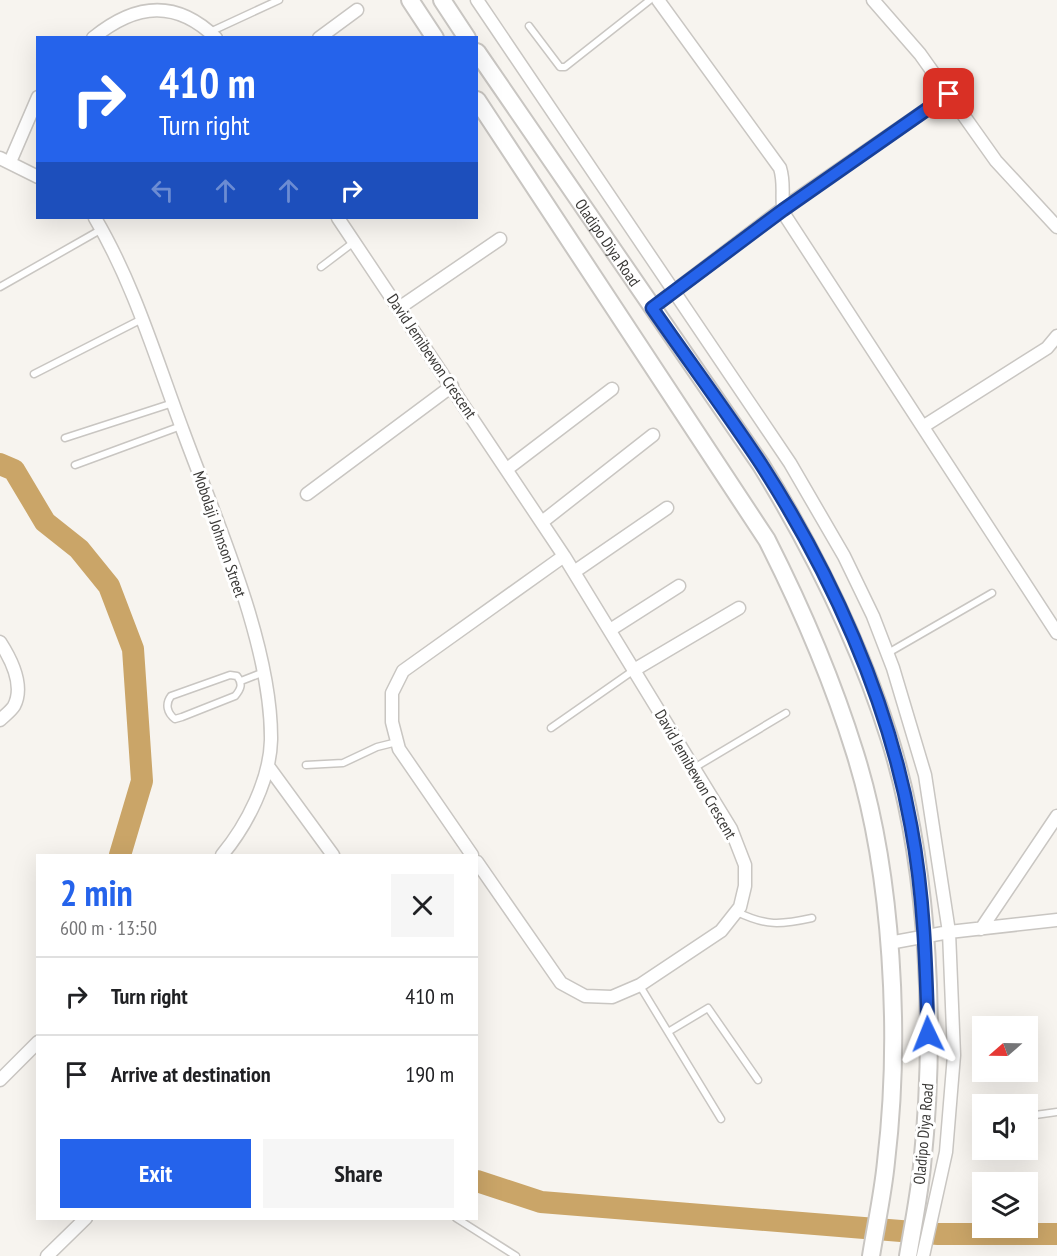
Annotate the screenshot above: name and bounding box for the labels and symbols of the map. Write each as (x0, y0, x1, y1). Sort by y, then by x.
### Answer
pin (923, 68, 974, 119)
street label: Oladipo Diya Road (571, 195, 645, 290)
street label: David Jemibewon Crescent (383, 290, 481, 423)
street label: Mobolaji Johnson Street (189, 468, 251, 600)
street label: David Jemibewon Crescent (651, 706, 742, 843)
position arrow (896, 1002, 960, 1066)
north arrow (972, 1016, 1038, 1082)
street label: Oladipo Diya Road (909, 1082, 937, 1185)

